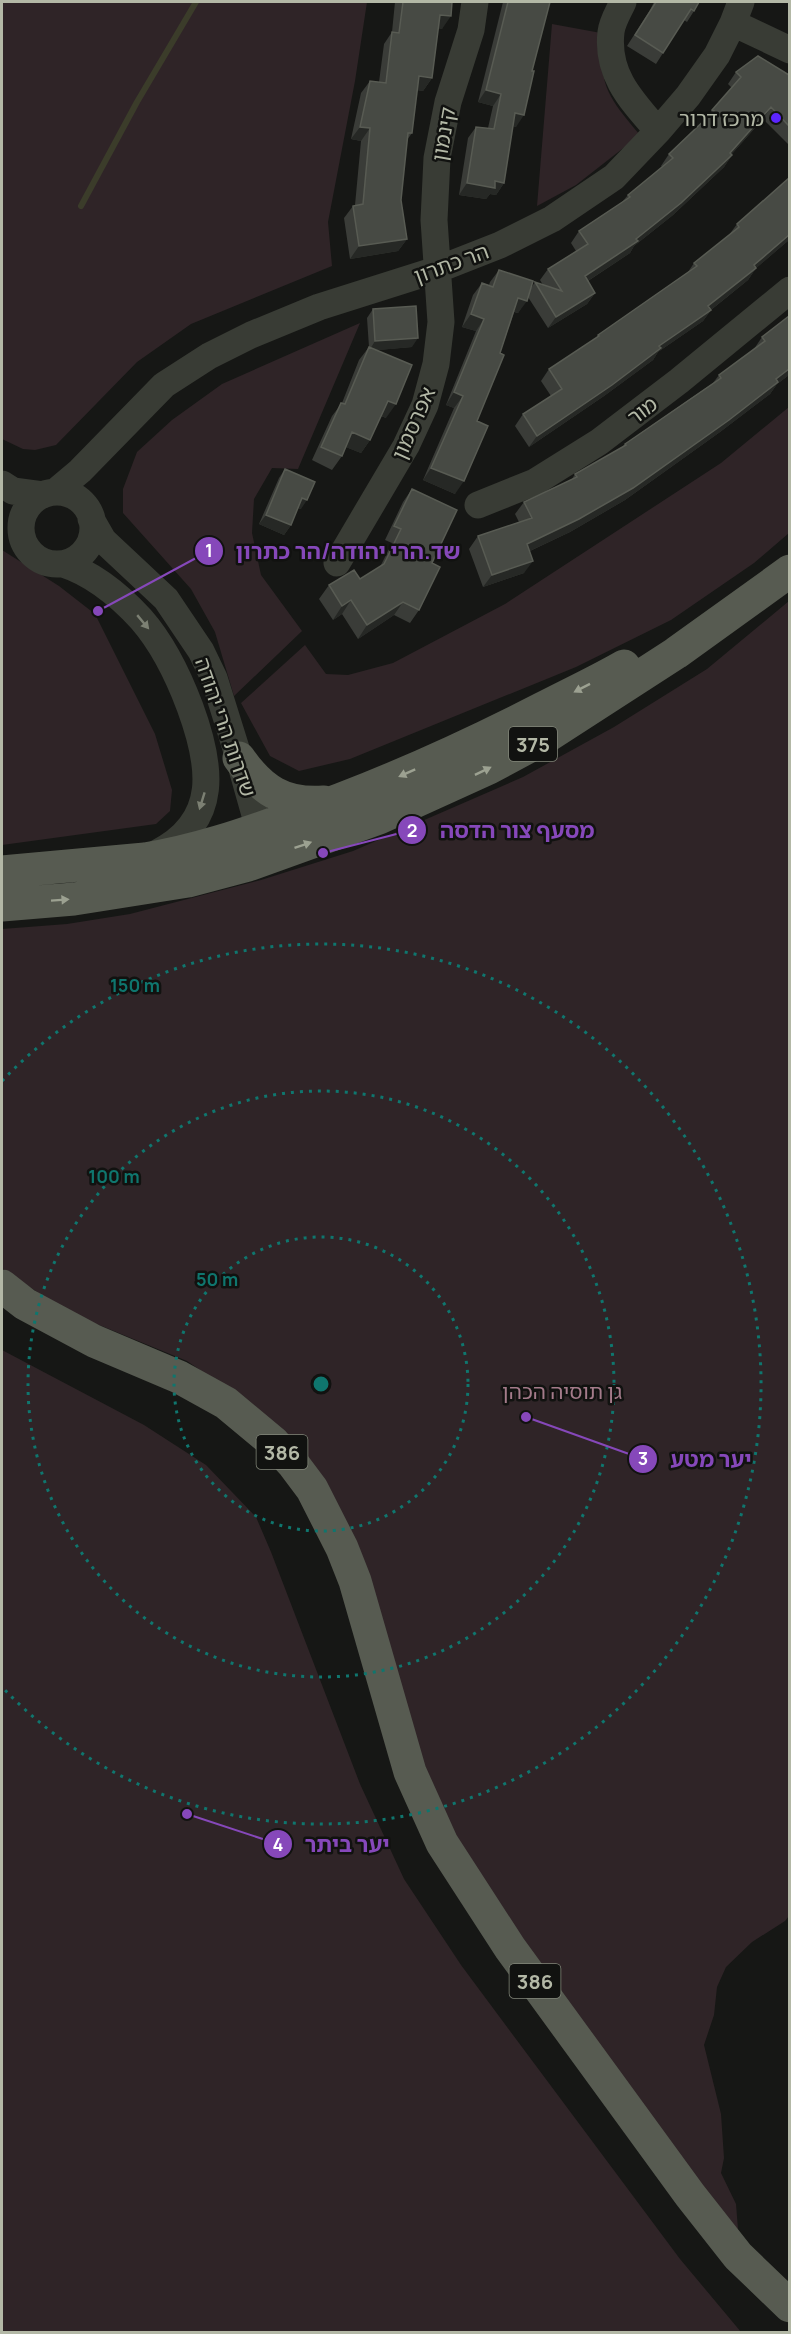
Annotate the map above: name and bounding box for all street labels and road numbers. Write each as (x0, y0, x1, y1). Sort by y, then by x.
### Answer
street label: קינמון (424, 105, 462, 163)
street label: הר כתרון (410, 237, 492, 289)
street label: אפרסמון (385, 382, 441, 464)
street label: מור (621, 389, 663, 430)
street label: שדרות הרי יהודה (189, 654, 263, 800)
road number: 375 (509, 727, 557, 761)
road number: 386 (256, 1435, 308, 1469)
road number: 386 (510, 1964, 560, 1998)

